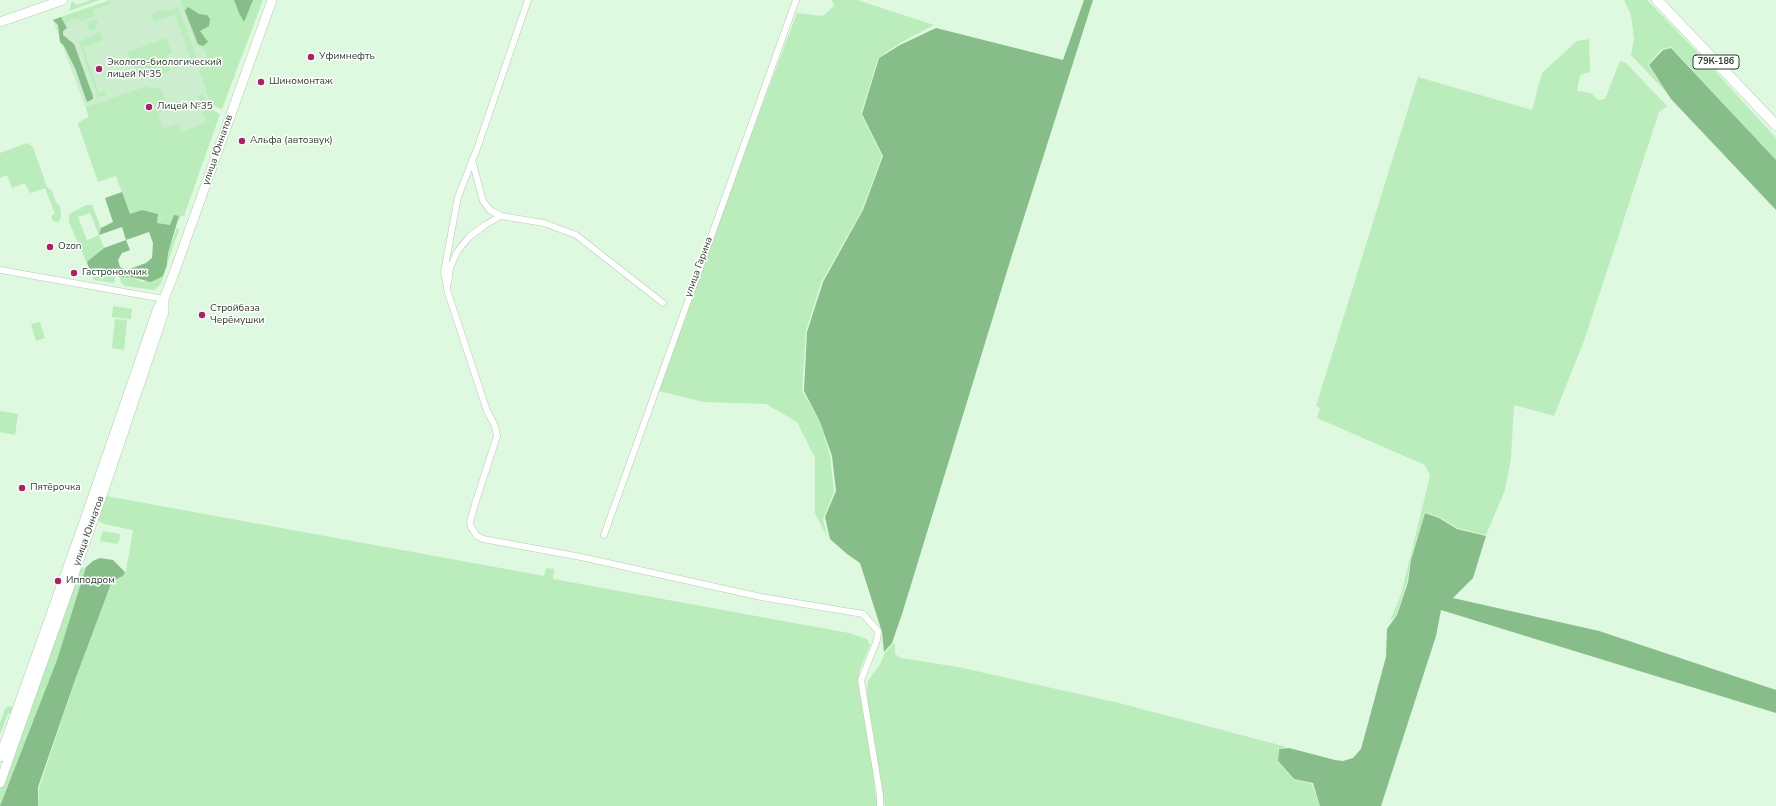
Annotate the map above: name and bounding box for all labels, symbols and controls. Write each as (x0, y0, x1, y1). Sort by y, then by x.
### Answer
place label: Уфимнефть (319, 51, 375, 63)
marker: Уфимнефть (306, 52, 316, 62)
road number: 79К-186 (1693, 55, 1739, 69)
place label: Эколого-биологический лицей №35 (107, 57, 222, 80)
marker: Эколого-биологический лицей №35 (94, 64, 104, 74)
place label: Шиномонтаж (269, 76, 333, 88)
marker: Шиномонтаж (256, 77, 266, 87)
place label: Лицей №35 (157, 101, 213, 113)
marker: Лицей №35 (144, 102, 154, 112)
street label: улица Юннатов (200, 113, 236, 187)
place label: Альфа (автозвук) (250, 135, 333, 147)
marker: Альфа (автозвук) (237, 136, 247, 146)
street label: улица Гарина (683, 235, 715, 299)
place label: Ozon (58, 241, 81, 253)
marker: Ozon (45, 242, 55, 252)
place label: Гастрономчик (82, 267, 147, 279)
marker: Гастрономчик (69, 268, 79, 278)
place label: Стройбаза Черёмушки (210, 303, 264, 326)
marker: Стройбаза Черёмушки (197, 310, 207, 320)
place label: Пятёрочка (30, 482, 81, 494)
marker: Пятёрочка (17, 483, 27, 493)
street label: улица Юннатов (71, 495, 107, 567)
place label: Ипподром (66, 575, 115, 587)
marker: Ипподром (53, 576, 63, 586)

